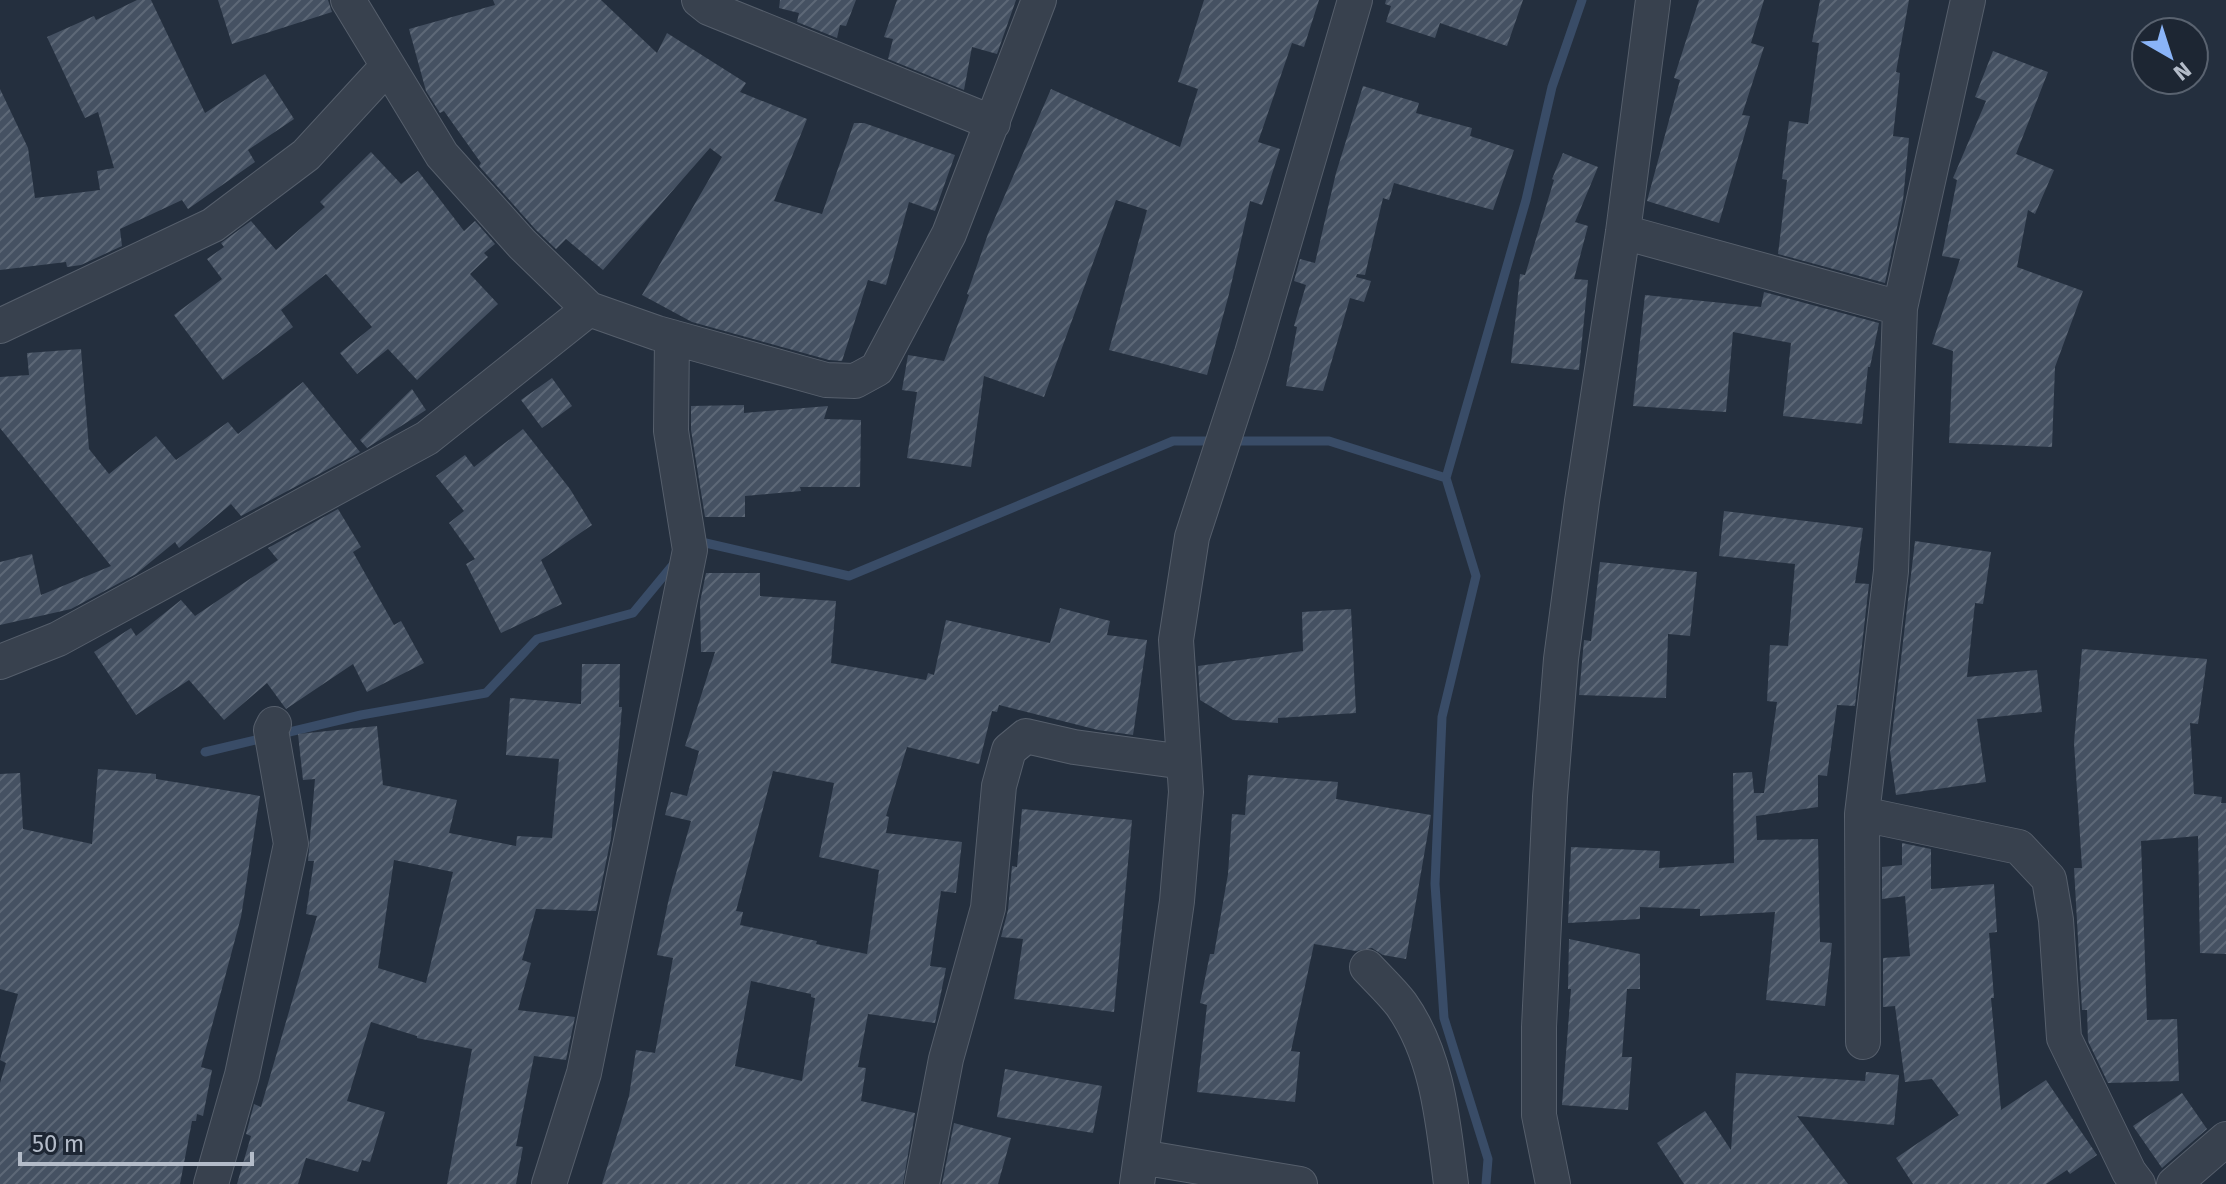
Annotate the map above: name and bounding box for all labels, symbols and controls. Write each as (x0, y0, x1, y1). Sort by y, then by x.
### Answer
north arrow (2130, 16, 2210, 96)
text: N (2168, 56, 2196, 86)
scale bar (20, 1116, 252, 1166)
text: 50 m (32, 1130, 84, 1158)

